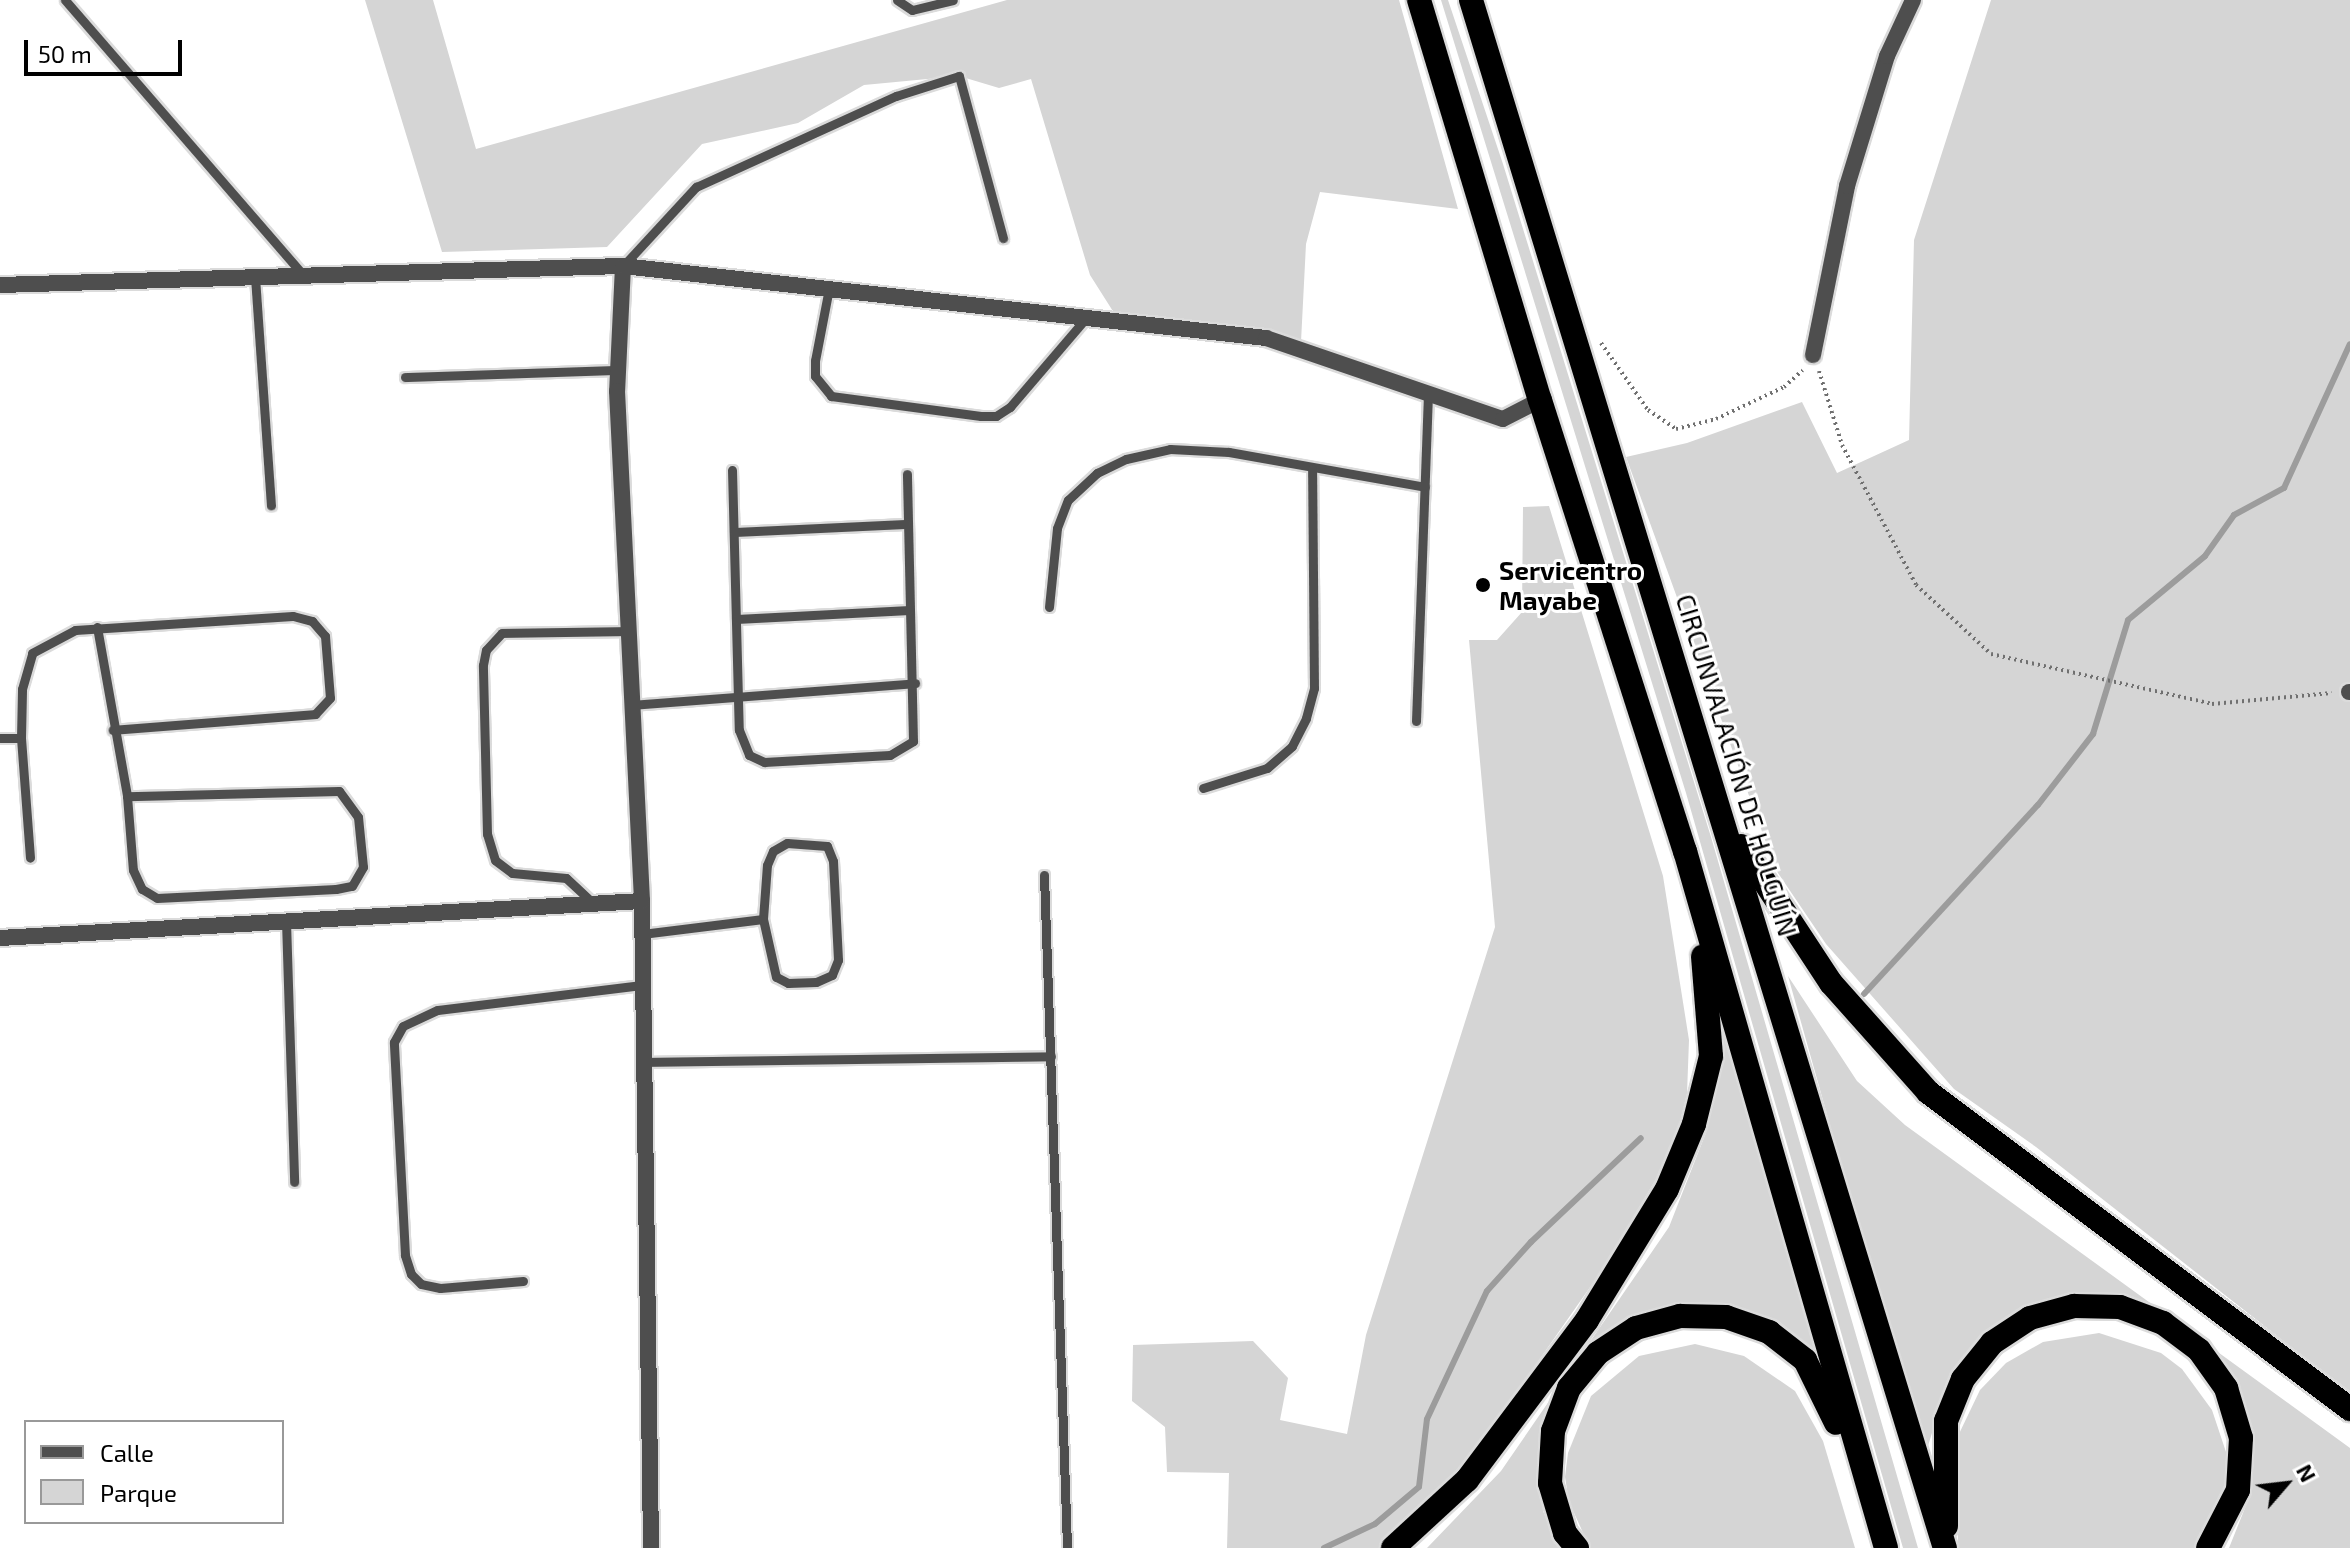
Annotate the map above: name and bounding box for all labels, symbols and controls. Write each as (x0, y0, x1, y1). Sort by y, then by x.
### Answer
scale bar (28, 24, 186, 74)
text: 50 m (38, 39, 92, 68)
place label: Servicentro Mayabe (1499, 554, 1642, 616)
marker: Servicentro Mayabe (1474, 576, 1492, 594)
street label: CIRCUNVALACIÓN DE HOLGUÍN (1670, 590, 1804, 940)
legend (24, 1420, 284, 1524)
text: Calle (100, 1438, 154, 1467)
north arrow (2246, 1444, 2326, 1524)
text: N (2292, 1460, 2322, 1486)
text: Parque (100, 1478, 177, 1507)

